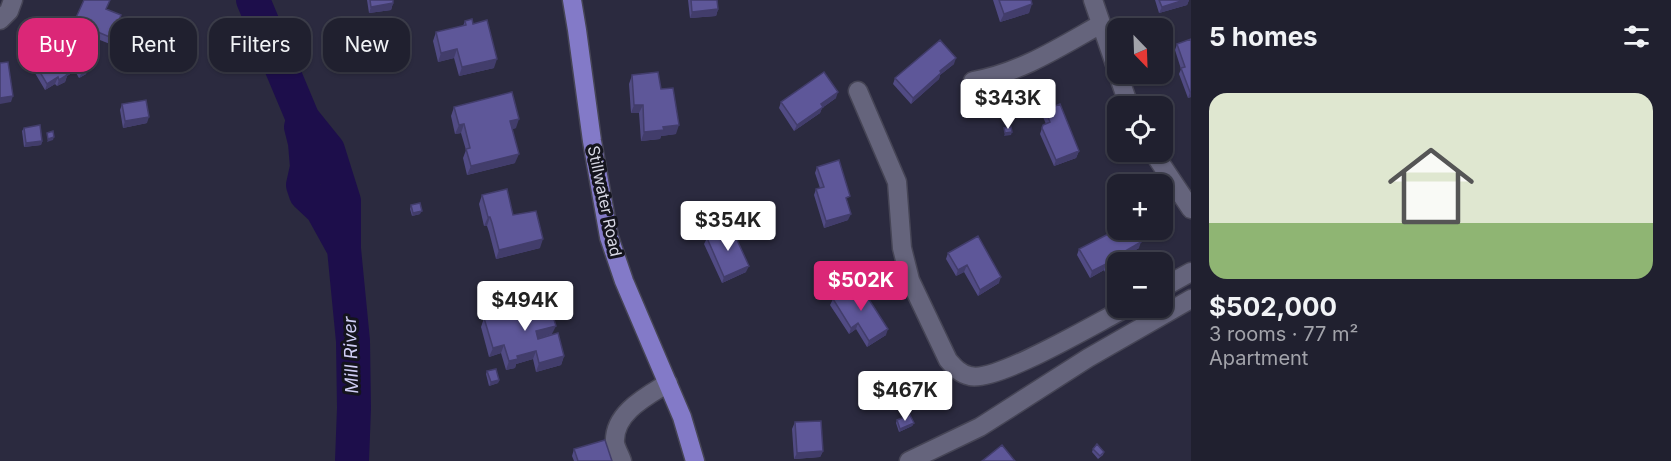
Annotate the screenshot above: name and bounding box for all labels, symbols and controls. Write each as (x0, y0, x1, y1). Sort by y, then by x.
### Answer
chip: Buy (18, 18, 98, 72)
chip: Rent (110, 18, 197, 72)
chip: Filters (209, 18, 311, 72)
chip: New (323, 18, 410, 72)
north arrow (1107, 18, 1173, 84)
map controls (1107, 18, 1173, 318)
icon: filters (1620, 20, 1653, 53)
text: 5 homes (1209, 21, 1318, 52)
pin: $343K (966, 79, 1050, 130)
text: $343K (975, 86, 1041, 110)
button: locate (1107, 96, 1173, 162)
icon: home (1377, 132, 1485, 240)
street label: Stillwater Road (583, 144, 627, 258)
button: + (1107, 174, 1173, 240)
pin: $354K (686, 201, 770, 252)
text: $354K (695, 208, 761, 232)
button: − (1107, 252, 1173, 318)
pin: $502K (819, 261, 903, 312)
text: $502K (828, 268, 894, 292)
pin: $494K (483, 281, 567, 332)
text: $494K (491, 288, 559, 312)
text: $502,000 (1209, 291, 1337, 322)
water label: Mill River (339, 315, 362, 394)
text: 3 rooms · 77 m² (1209, 322, 1358, 346)
text: Apartment (1209, 346, 1308, 370)
pin: $467K (863, 371, 947, 422)
text: $467K (872, 378, 938, 402)

